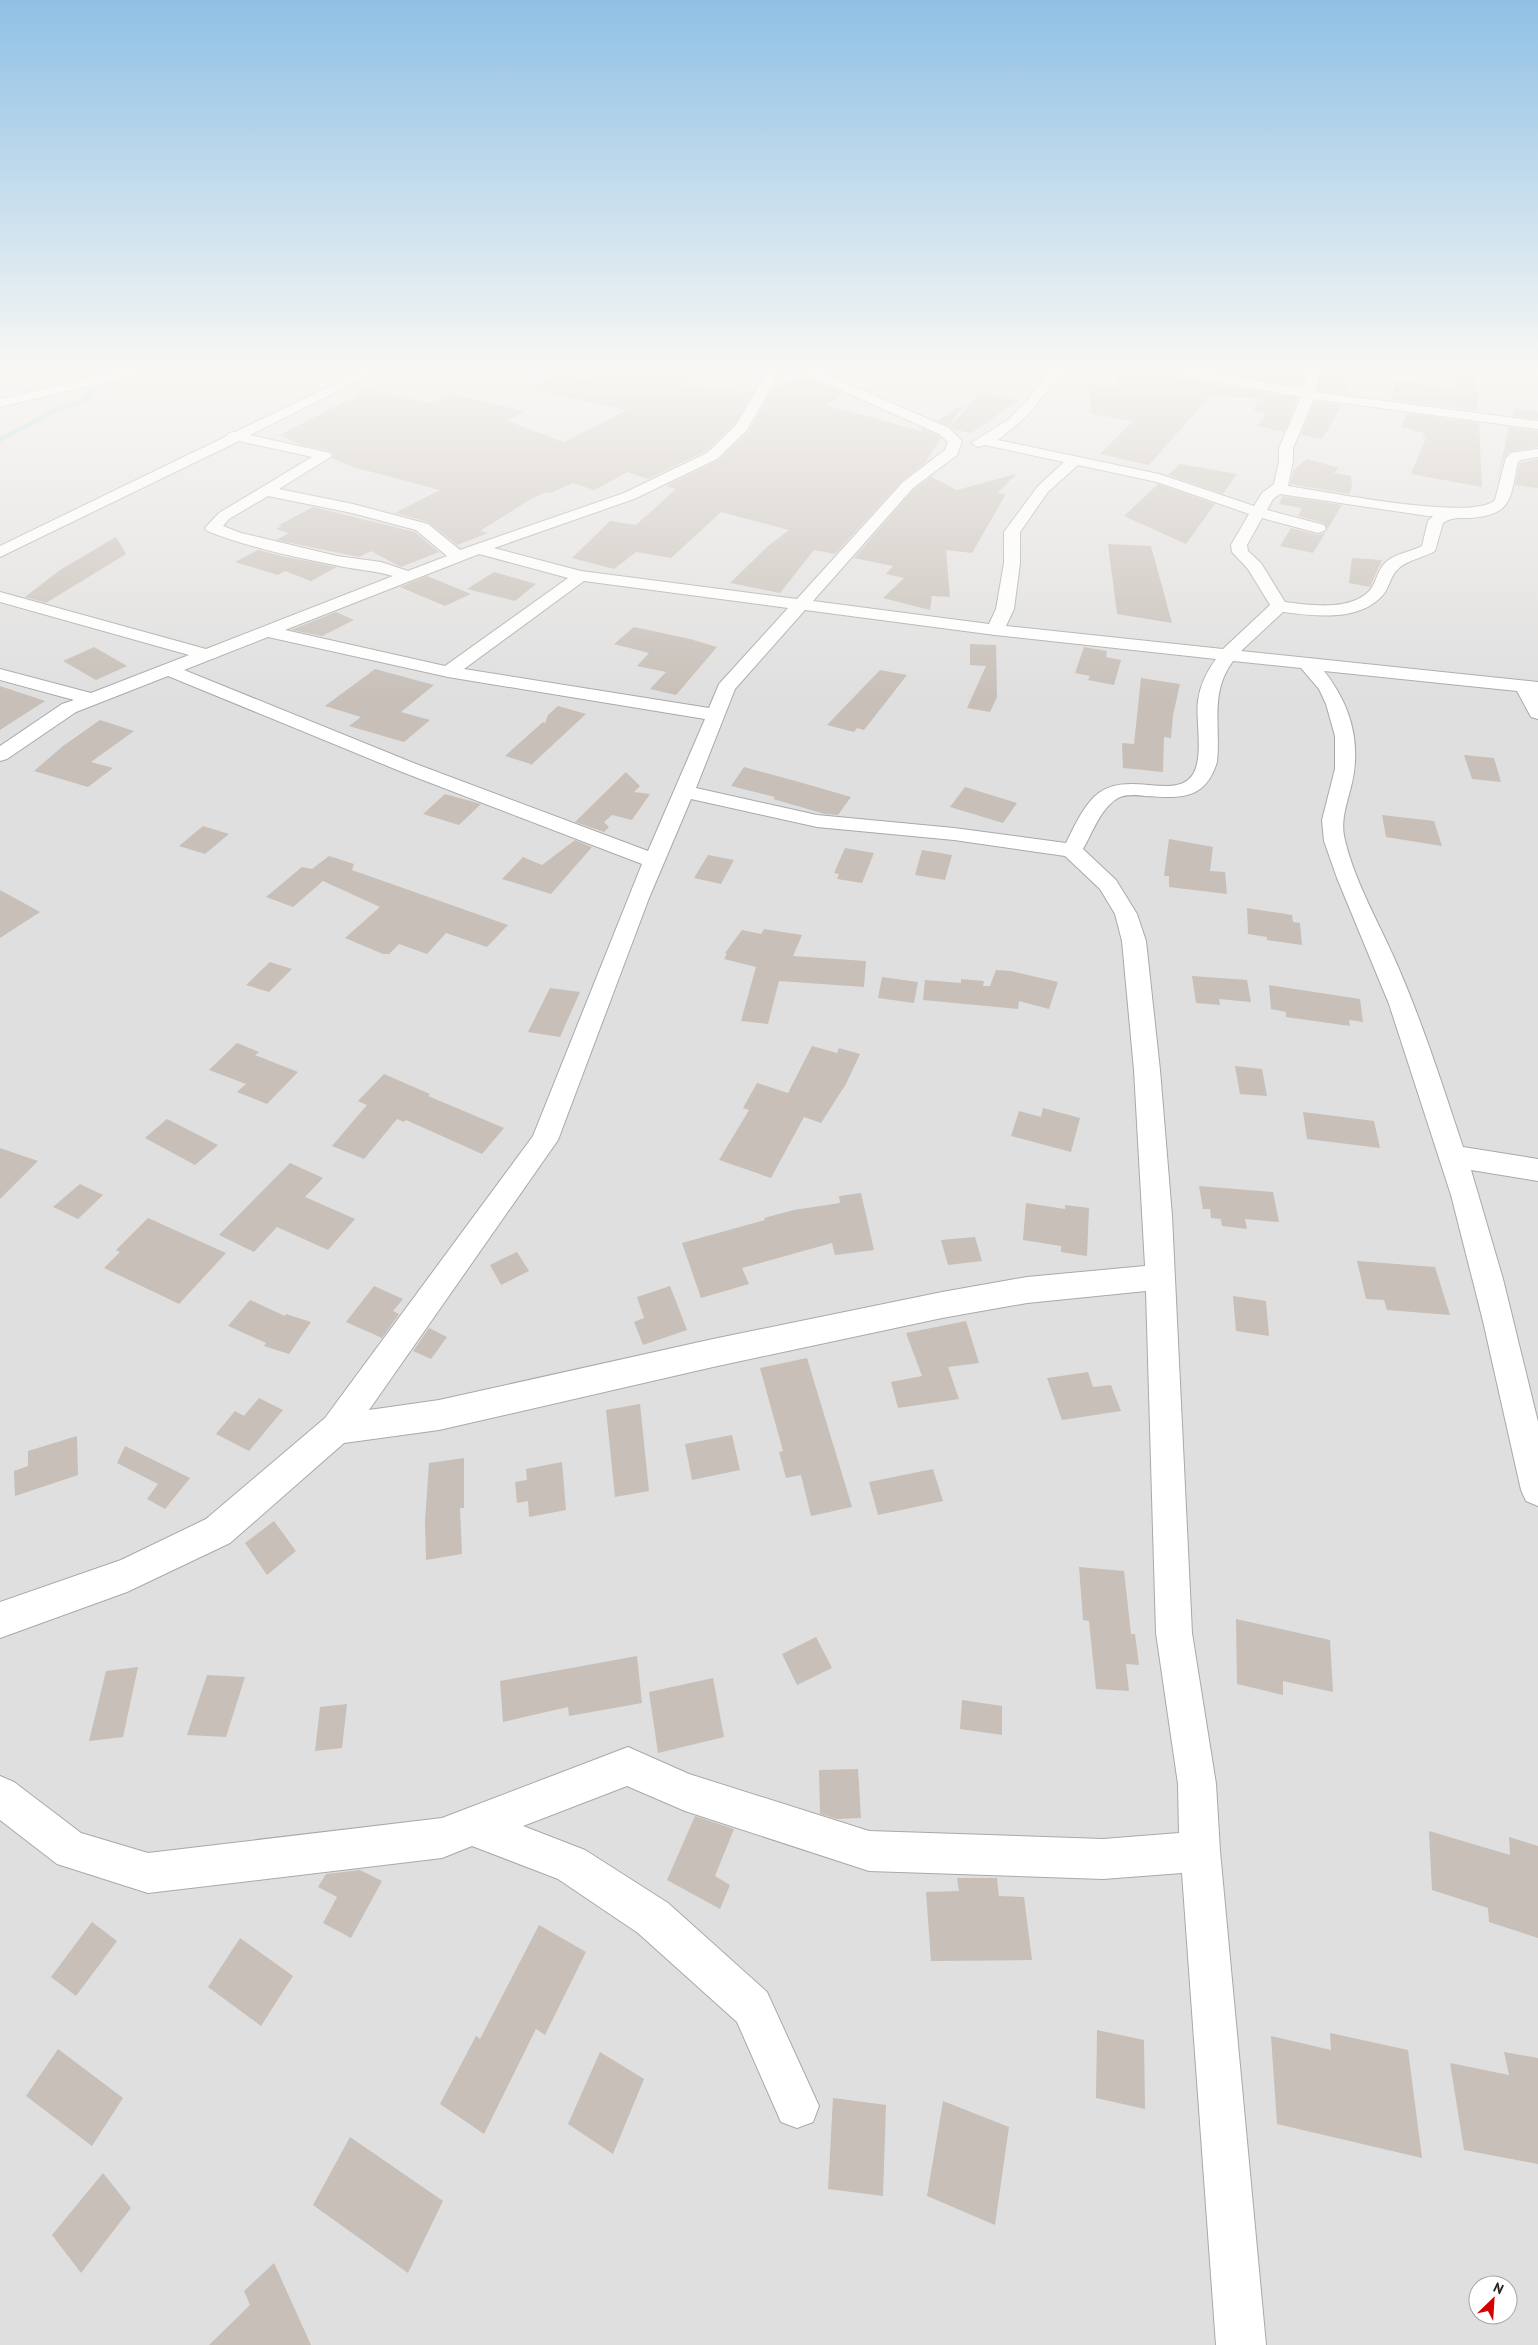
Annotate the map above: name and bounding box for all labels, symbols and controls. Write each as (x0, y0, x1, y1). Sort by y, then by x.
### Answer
north arrow (1468, 2275, 1518, 2325)
text: N (1491, 2278, 1506, 2298)

